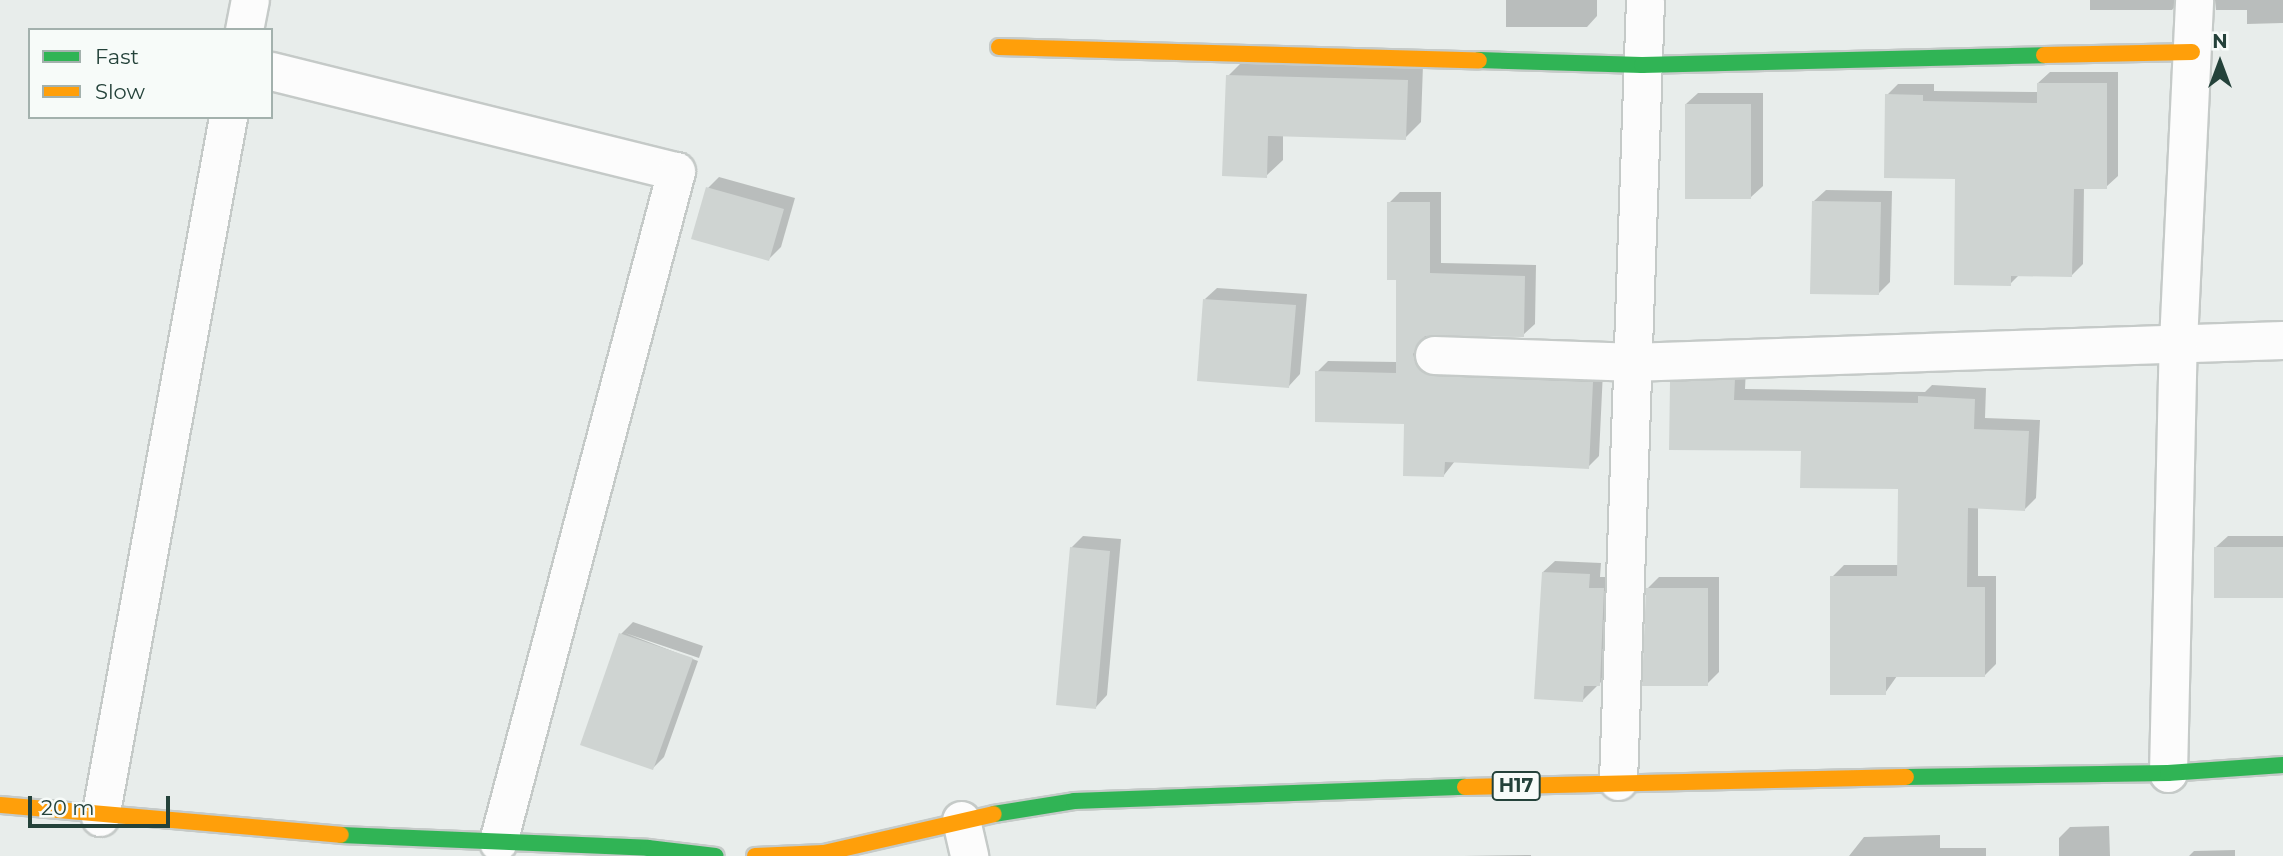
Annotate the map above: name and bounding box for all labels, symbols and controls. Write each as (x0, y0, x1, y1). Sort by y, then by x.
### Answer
legend (28, 28, 273, 119)
north arrow (2185, 28, 2255, 98)
text: N (2212, 30, 2228, 53)
text: Fast (95, 44, 139, 69)
text: Slow (95, 79, 145, 104)
road number: H17 (1492, 771, 1540, 802)
scale bar (32, 782, 173, 826)
text: 20 m (41, 795, 95, 820)

